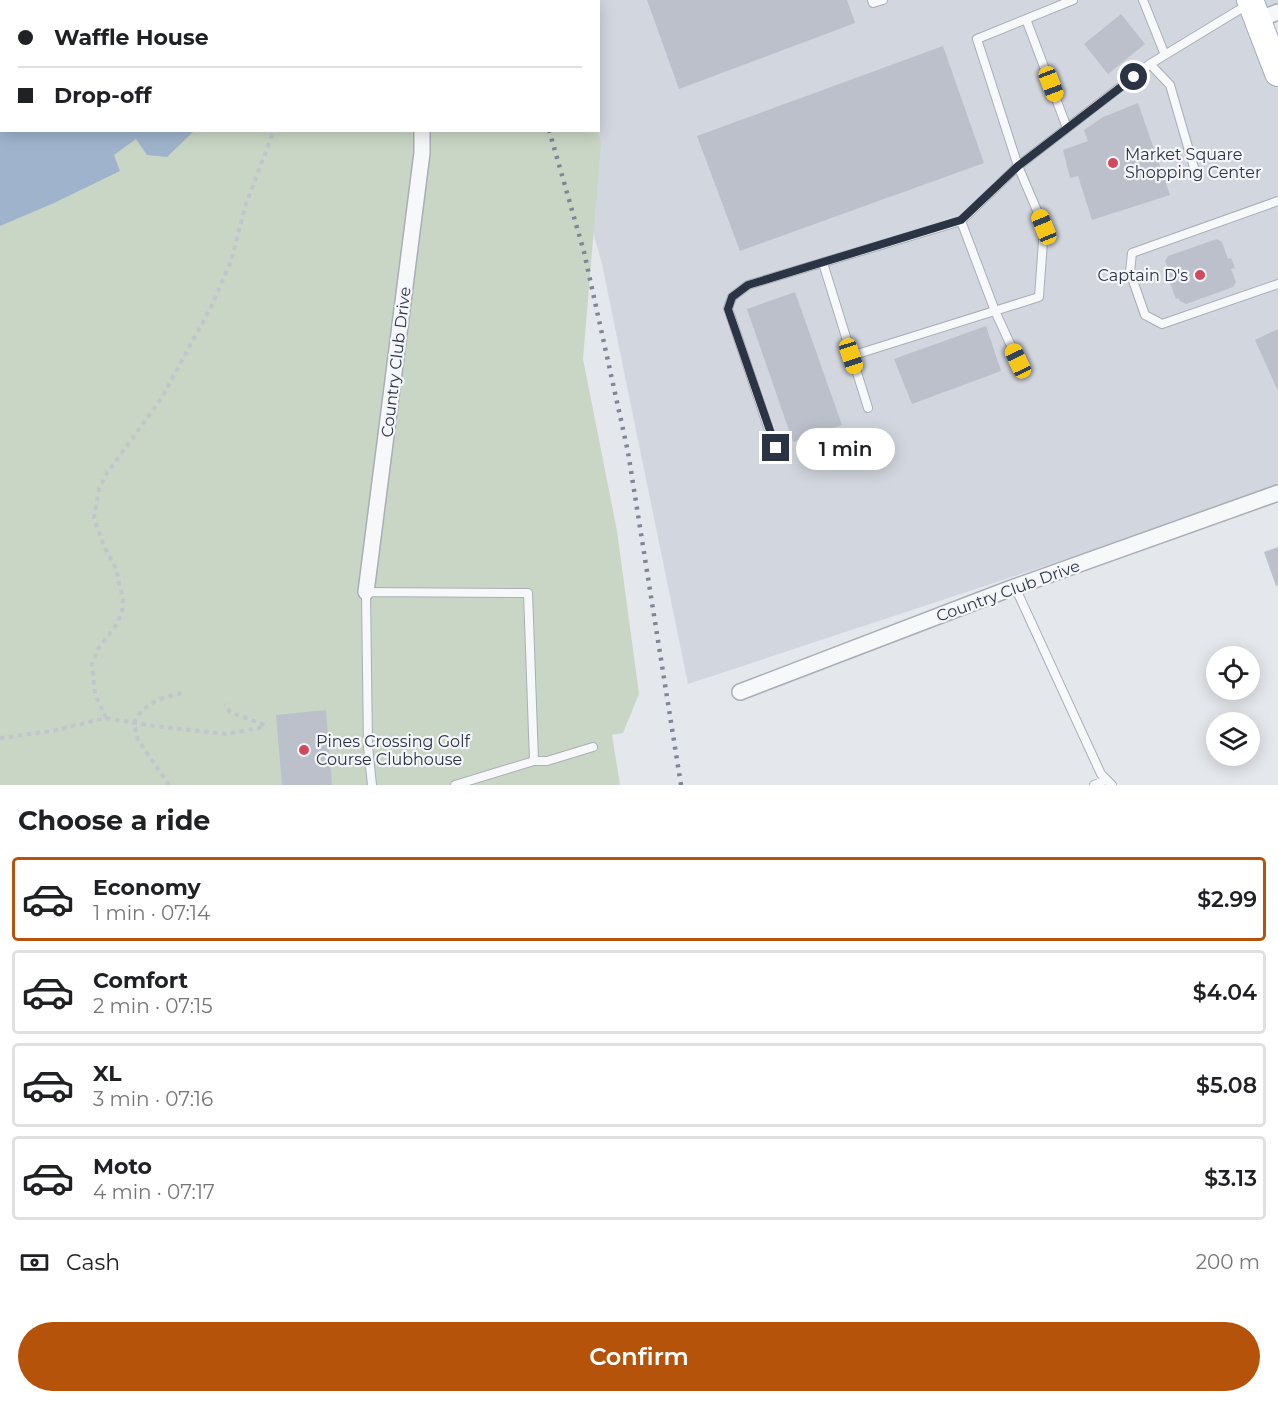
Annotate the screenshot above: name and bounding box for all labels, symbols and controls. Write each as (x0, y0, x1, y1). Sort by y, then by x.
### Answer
text: Waffle House (54, 24, 209, 51)
route start (1120, 63, 1147, 90)
car (1036, 64, 1066, 104)
text: Drop-off (54, 82, 152, 109)
place label: Market Square Shopping Center (1125, 145, 1261, 182)
marker: Market Square Shopping Center (1106, 156, 1120, 170)
car (1029, 207, 1059, 247)
place label: Captain D's (1098, 266, 1188, 285)
marker: Captain D's (1193, 268, 1207, 282)
street label: Country Club Drive (377, 286, 415, 438)
car (837, 336, 865, 376)
car (1002, 341, 1034, 381)
callout: 1 min (797, 427, 896, 469)
route end (762, 434, 789, 461)
text: 1 min (819, 437, 872, 461)
street label: Country Club Drive (934, 556, 1082, 626)
map controls (1206, 646, 1260, 766)
button: locate (1206, 646, 1260, 700)
button: layers (1206, 712, 1260, 766)
place label: Pines Crossing Golf Course Clubhouse (316, 732, 470, 769)
marker: Pines Crossing Golf Course Clubhouse (297, 743, 311, 757)
text: Choose a ride (18, 804, 210, 837)
icon: car (21, 872, 75, 926)
text: Economy (93, 874, 201, 901)
text: $2.99 (1197, 886, 1257, 913)
text: 1 min · 07:14 (93, 901, 210, 925)
icon: car (21, 965, 75, 1019)
text: Comfort (93, 967, 188, 994)
text: $4.04 (1193, 979, 1257, 1006)
text: 2 min · 07:15 (93, 994, 213, 1018)
icon: car (21, 1058, 75, 1112)
text: XL (93, 1060, 122, 1087)
text: $5.08 (1196, 1072, 1257, 1099)
text: 3 min · 07:16 (93, 1087, 213, 1111)
icon: car (21, 1151, 75, 1205)
text: Moto (93, 1153, 152, 1180)
text: $3.13 (1204, 1165, 1257, 1192)
text: 4 min · 07:17 (93, 1180, 215, 1204)
icon: cash (18, 1246, 51, 1279)
text: Cash (66, 1249, 120, 1276)
text: 200 m (1196, 1250, 1260, 1274)
button: Confirm (18, 1322, 1260, 1391)

